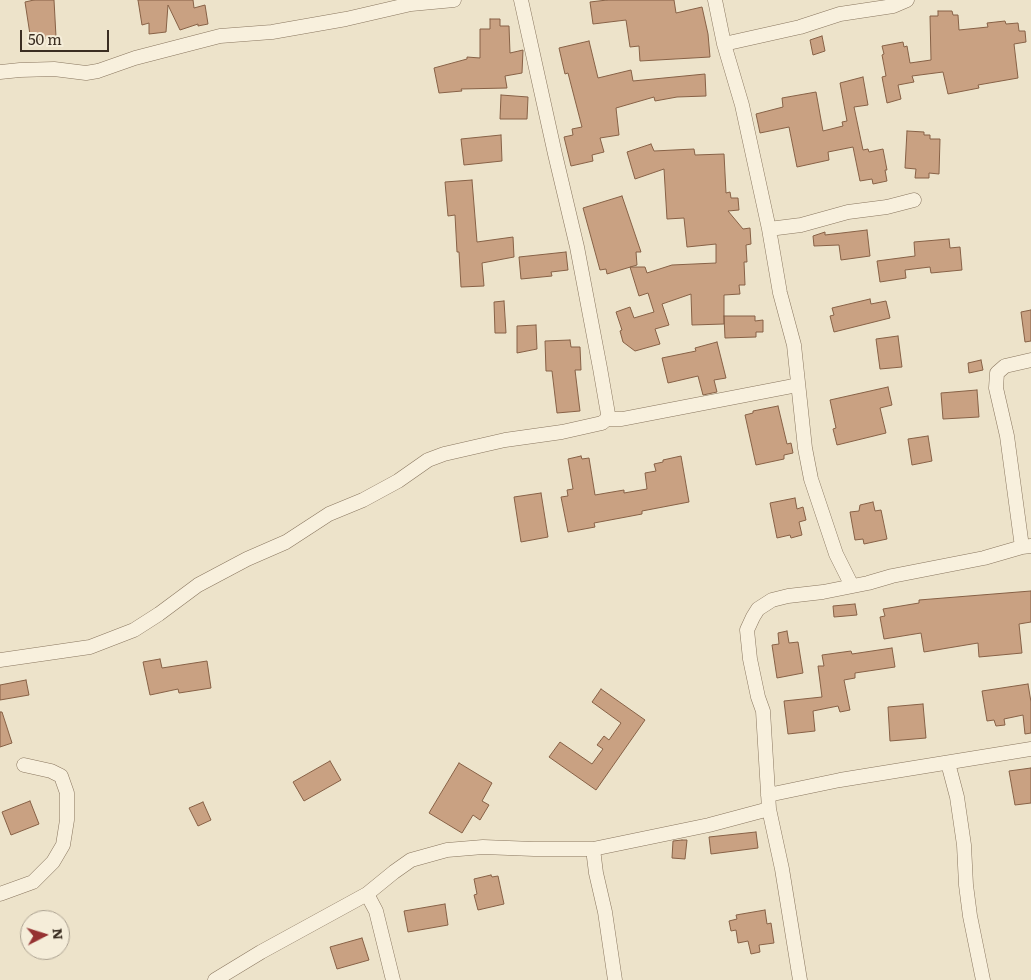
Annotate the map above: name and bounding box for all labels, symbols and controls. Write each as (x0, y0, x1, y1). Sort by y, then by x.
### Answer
scale bar (22, 20, 111, 52)
text: 50 m (28, 27, 62, 50)
north arrow (20, 910, 70, 960)
text: N (48, 927, 69, 941)

